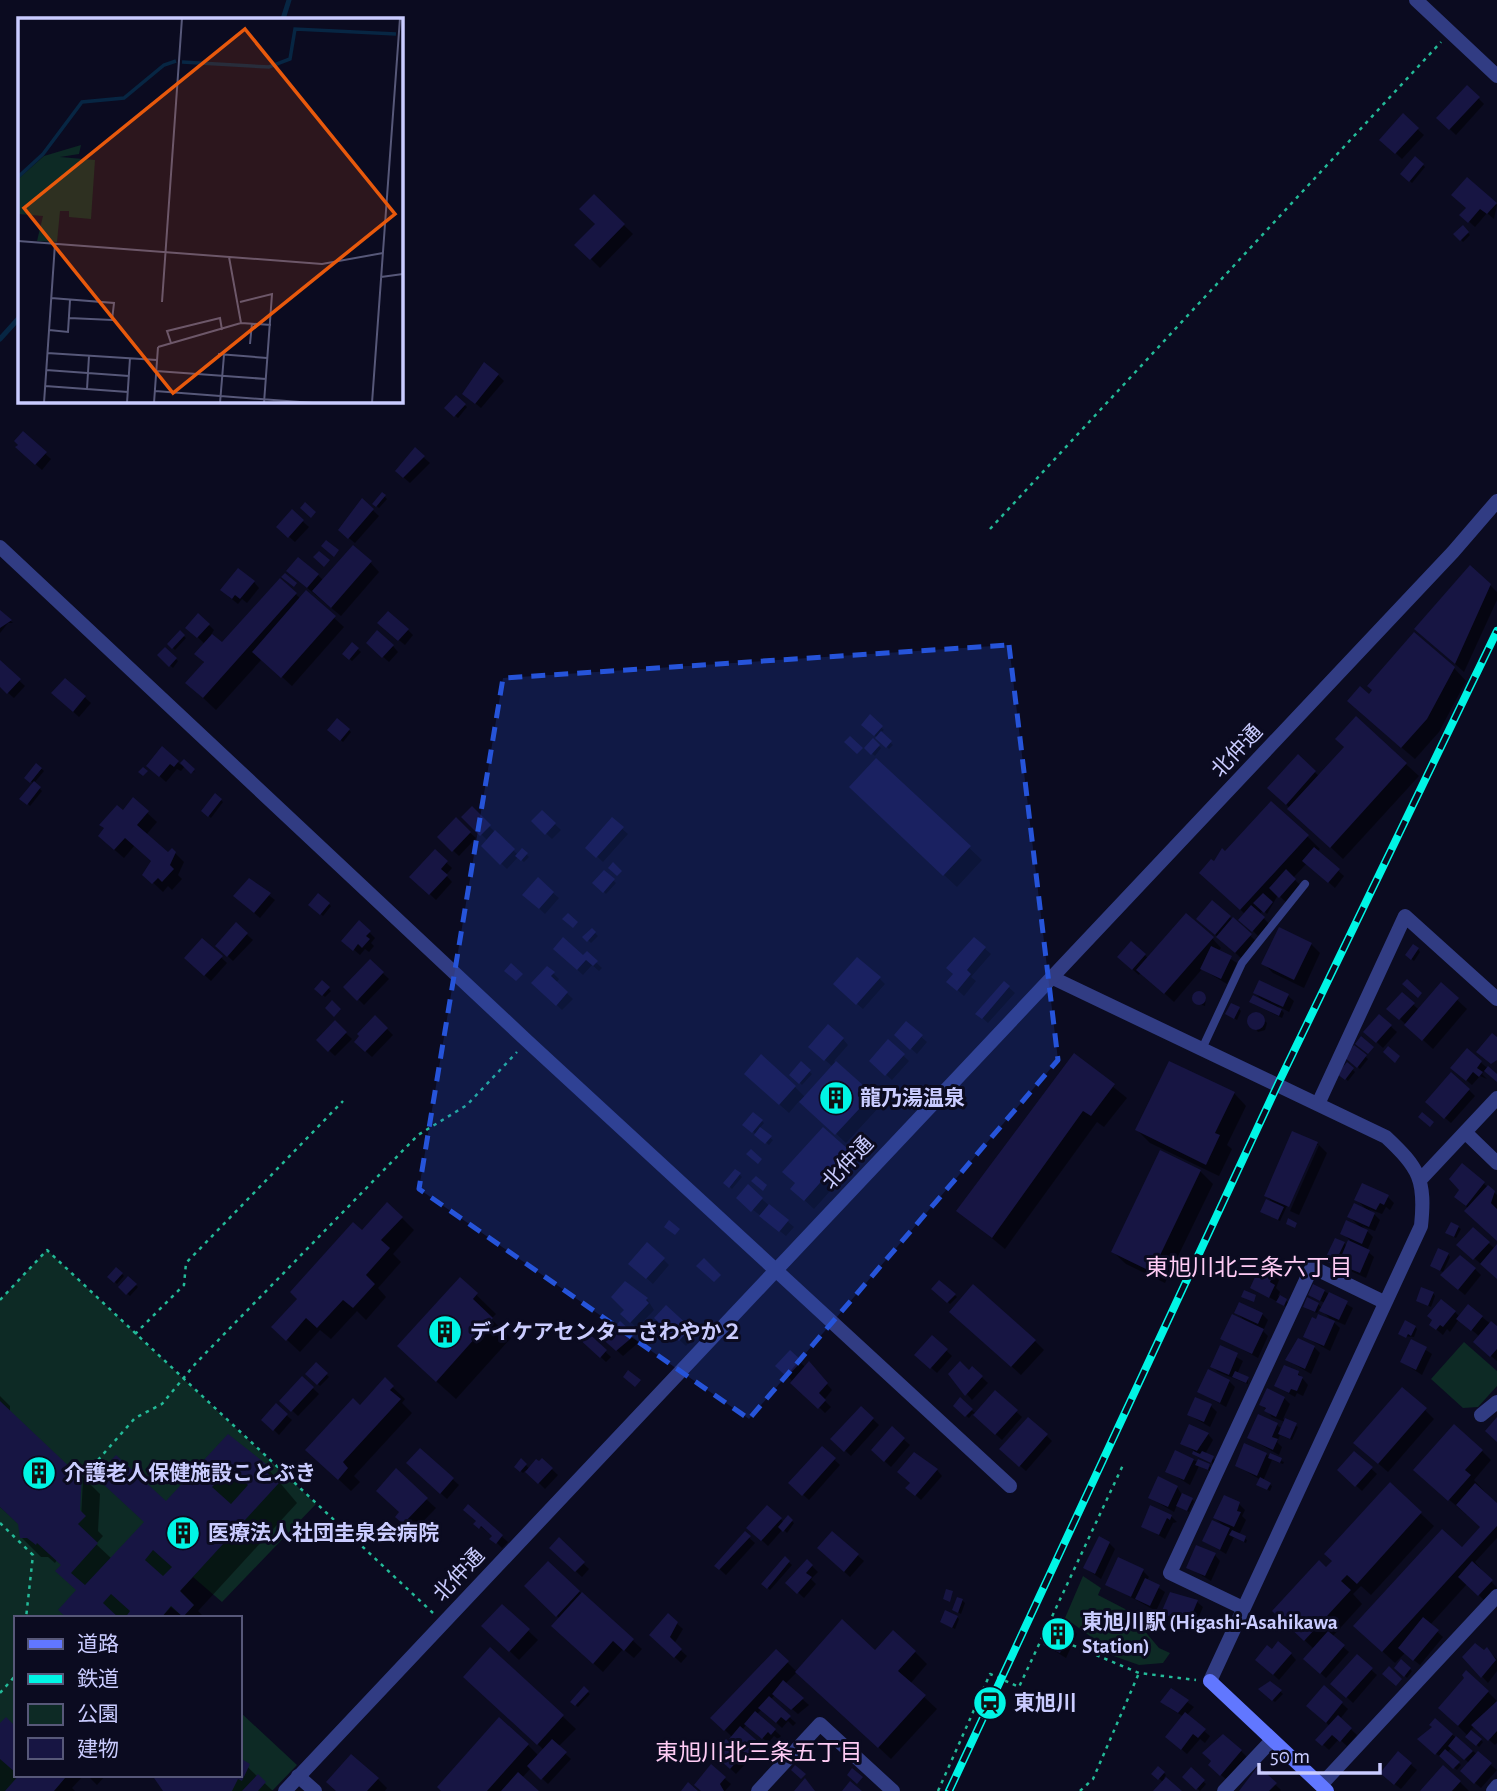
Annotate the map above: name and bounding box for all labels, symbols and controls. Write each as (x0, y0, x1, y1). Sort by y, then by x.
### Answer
inset map (18, 18, 402, 402)
street label: 北仲通 (1207, 720, 1266, 781)
building icon: 龍乃湯温泉 (817, 1079, 855, 1117)
place label: 龍乃湯温泉 (860, 1087, 965, 1109)
street label: 北仲通 (818, 1132, 877, 1193)
district label: 東旭川北三条六丁目 (1146, 1255, 1353, 1280)
building icon: デイケアセンターさわやか２ (426, 1313, 464, 1351)
place label: デイケアセンターさわやか２ (470, 1320, 743, 1343)
building icon: 介護老人保健施設ことぶき (20, 1454, 58, 1492)
place label: 介護老人保健施設ことぶき (64, 1461, 316, 1484)
building icon: 医療法人社団圭泉会病院 (164, 1514, 202, 1552)
place label: 医療法人社団圭泉会病院 (208, 1521, 439, 1544)
street label: 北仲通 (429, 1544, 488, 1605)
place label: 東旭川駅 (Higashi-Asahikawa Station) (1082, 1611, 1338, 1657)
building icon: 東旭川駅 (Higashi-Asahikawa Station) (1039, 1615, 1077, 1653)
legend (14, 1616, 242, 1777)
text: 道路 (77, 1633, 119, 1655)
text: 鉄道 (77, 1668, 119, 1690)
station icon: 東旭川 (971, 1684, 1009, 1722)
place label: 東旭川 (1014, 1692, 1077, 1714)
text: 公園 (77, 1704, 119, 1725)
scale bar (1259, 1732, 1380, 1776)
text: 建物 (77, 1738, 119, 1760)
district label: 東旭川北三条五丁目 (656, 1740, 863, 1765)
text: 50 m (1270, 1746, 1310, 1767)

